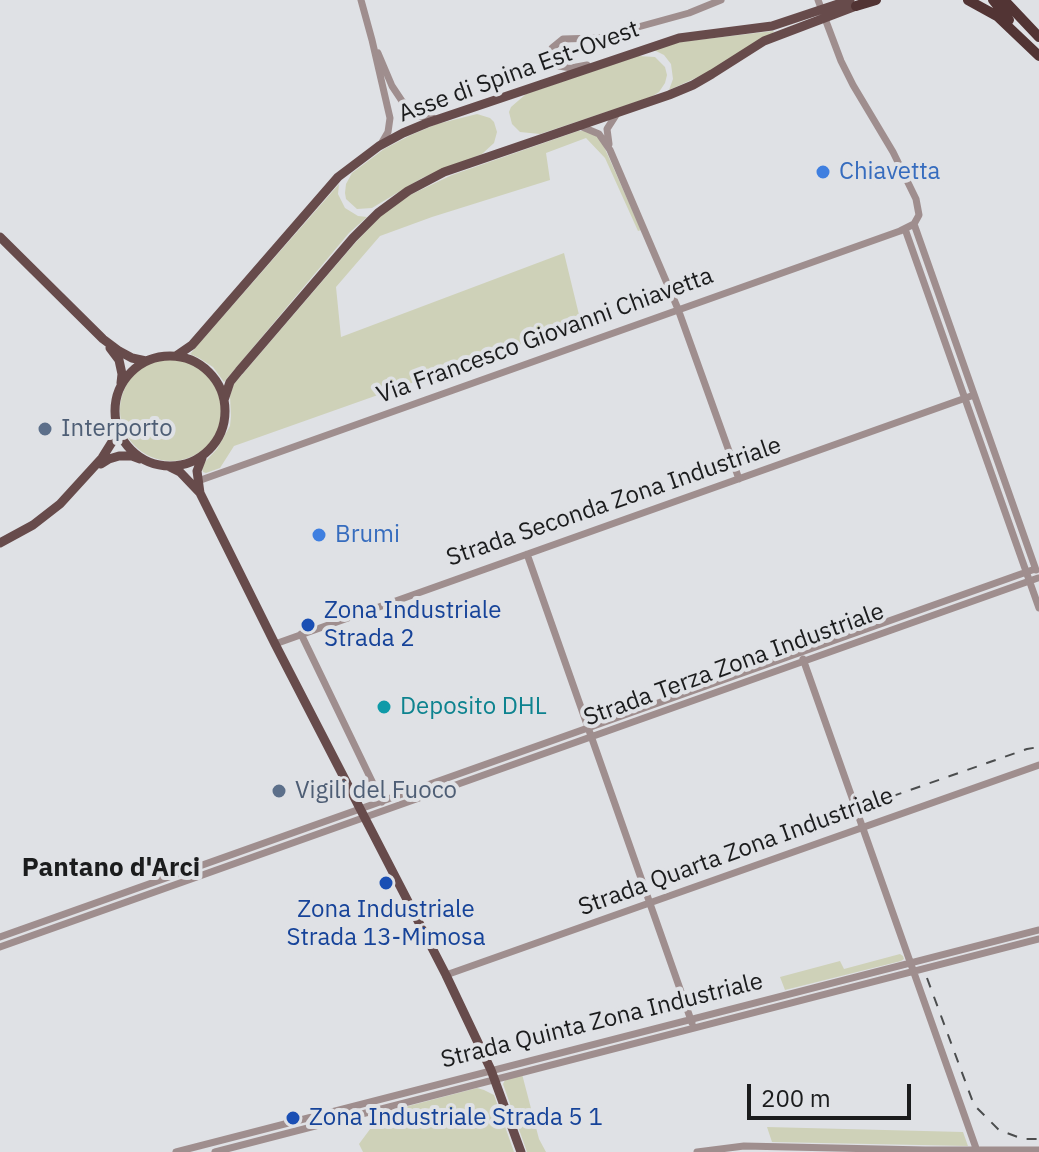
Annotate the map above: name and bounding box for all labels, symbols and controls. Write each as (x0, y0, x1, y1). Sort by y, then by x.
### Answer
street label: Asse di Spina Est-Ovest (395, 15, 643, 129)
place label: Chiavetta (839, 158, 940, 186)
marker: Chiavetta (814, 163, 832, 181)
street label: Via Francesco Giovanni Chiavetta (373, 262, 717, 410)
place label: Interporto (61, 415, 173, 443)
marker: Interporto (36, 420, 54, 438)
street label: Strada Seconda Zona Industriale (443, 431, 785, 573)
place label: Brumi (335, 521, 400, 549)
marker: Brumi (310, 526, 328, 544)
place label: Zona Industriale Strada 2 (324, 597, 501, 653)
street label: Strada Terza Zona Industriale (580, 597, 888, 733)
marker: Zona Industriale Strada 2 (299, 616, 317, 634)
place label: Deposito DHL (400, 693, 547, 721)
marker: Deposito DHL (375, 698, 393, 716)
place label: Vigili del Fuoco (295, 777, 457, 805)
marker: Vigili del Fuoco (270, 782, 288, 800)
street label: Strada Quarta Zona Industriale (575, 782, 897, 922)
district label: Pantano d'Arci (22, 852, 200, 884)
marker: Zona Industriale Strada 13-Mimosa (377, 874, 395, 892)
place label: Zona Industriale Strada 13-Mimosa (286, 896, 486, 952)
street label: Strada Quinta Zona Industriale (438, 967, 766, 1075)
scale bar (751, 1068, 915, 1118)
text: 200 m (761, 1082, 831, 1114)
place label: Zona Industriale Strada 5 1 (309, 1104, 603, 1132)
marker: Zona Industriale Strada 5 1 (284, 1109, 302, 1127)

